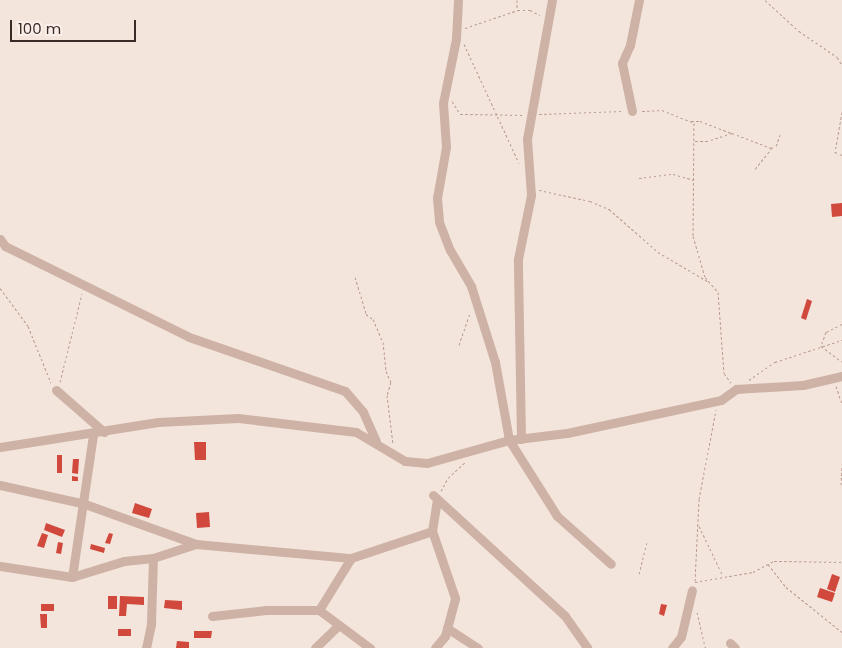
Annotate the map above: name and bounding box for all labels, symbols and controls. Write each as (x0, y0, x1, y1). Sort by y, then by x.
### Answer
scale bar (12, 10, 139, 42)
text: 100 m (18, 18, 61, 39)

